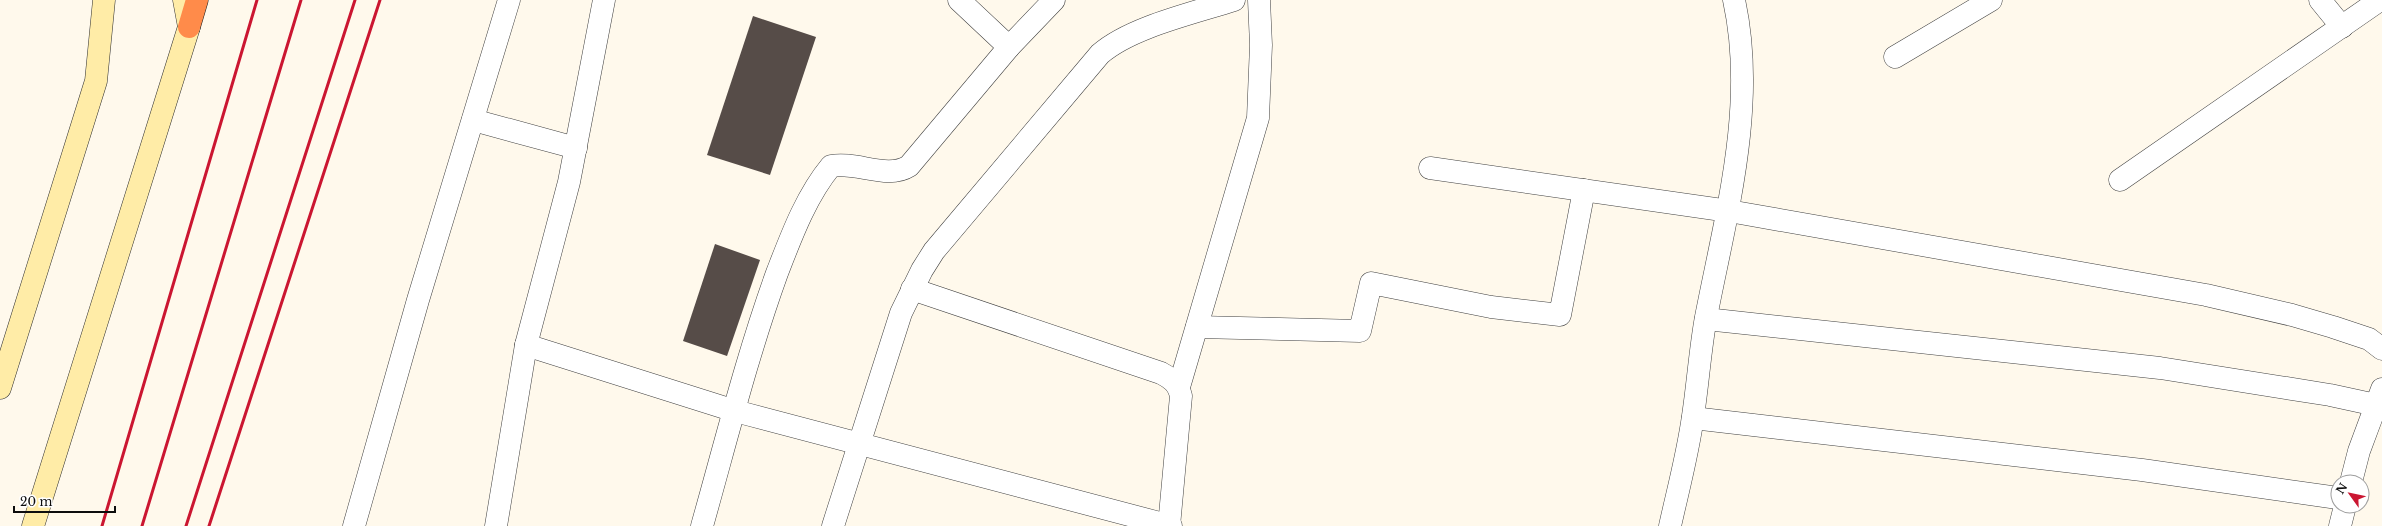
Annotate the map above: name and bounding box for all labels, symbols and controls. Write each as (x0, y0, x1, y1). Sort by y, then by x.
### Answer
north arrow (2330, 474, 2370, 514)
text: N (2333, 480, 2351, 497)
scale bar (14, 488, 115, 514)
text: 20 m (20, 494, 52, 509)

